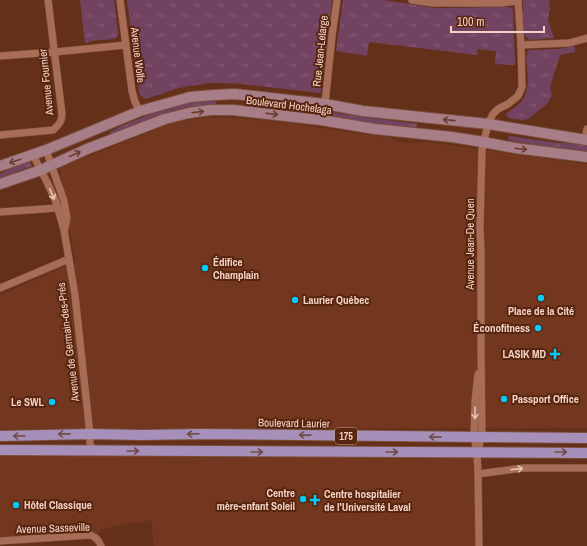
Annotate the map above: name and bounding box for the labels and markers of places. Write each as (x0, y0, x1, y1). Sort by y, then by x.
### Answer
place label: Édifice Champlain (213, 255, 259, 282)
marker: Édifice Champlain (200, 263, 210, 273)
place label: Laurier Québec (303, 293, 369, 307)
marker: Place de la Cité (536, 293, 546, 303)
marker: Laurier Québec (290, 295, 300, 305)
place label: Place de la Cité (508, 304, 574, 318)
place label: Éconofitness (473, 321, 530, 335)
marker: Éconofitness (533, 323, 543, 333)
place label: LASIK MD (502, 347, 546, 361)
marker: LASIK MD (549, 348, 561, 360)
place label: Passport Office (512, 392, 579, 406)
marker: Passport Office (499, 394, 509, 404)
place label: Le SWL (11, 395, 44, 409)
marker: Le SWL (47, 397, 57, 407)
place label: Centre mère-enfant Soleil (217, 486, 295, 513)
place label: Centre hospitalier de l'Université Laval (324, 487, 411, 514)
marker: Centre mère-enfant Soleil (298, 494, 308, 504)
marker: Centre hospitalier de l'Université Laval (309, 494, 321, 506)
place label: Hôtel Classique (24, 498, 92, 512)
marker: Hôtel Classique (11, 500, 21, 510)

